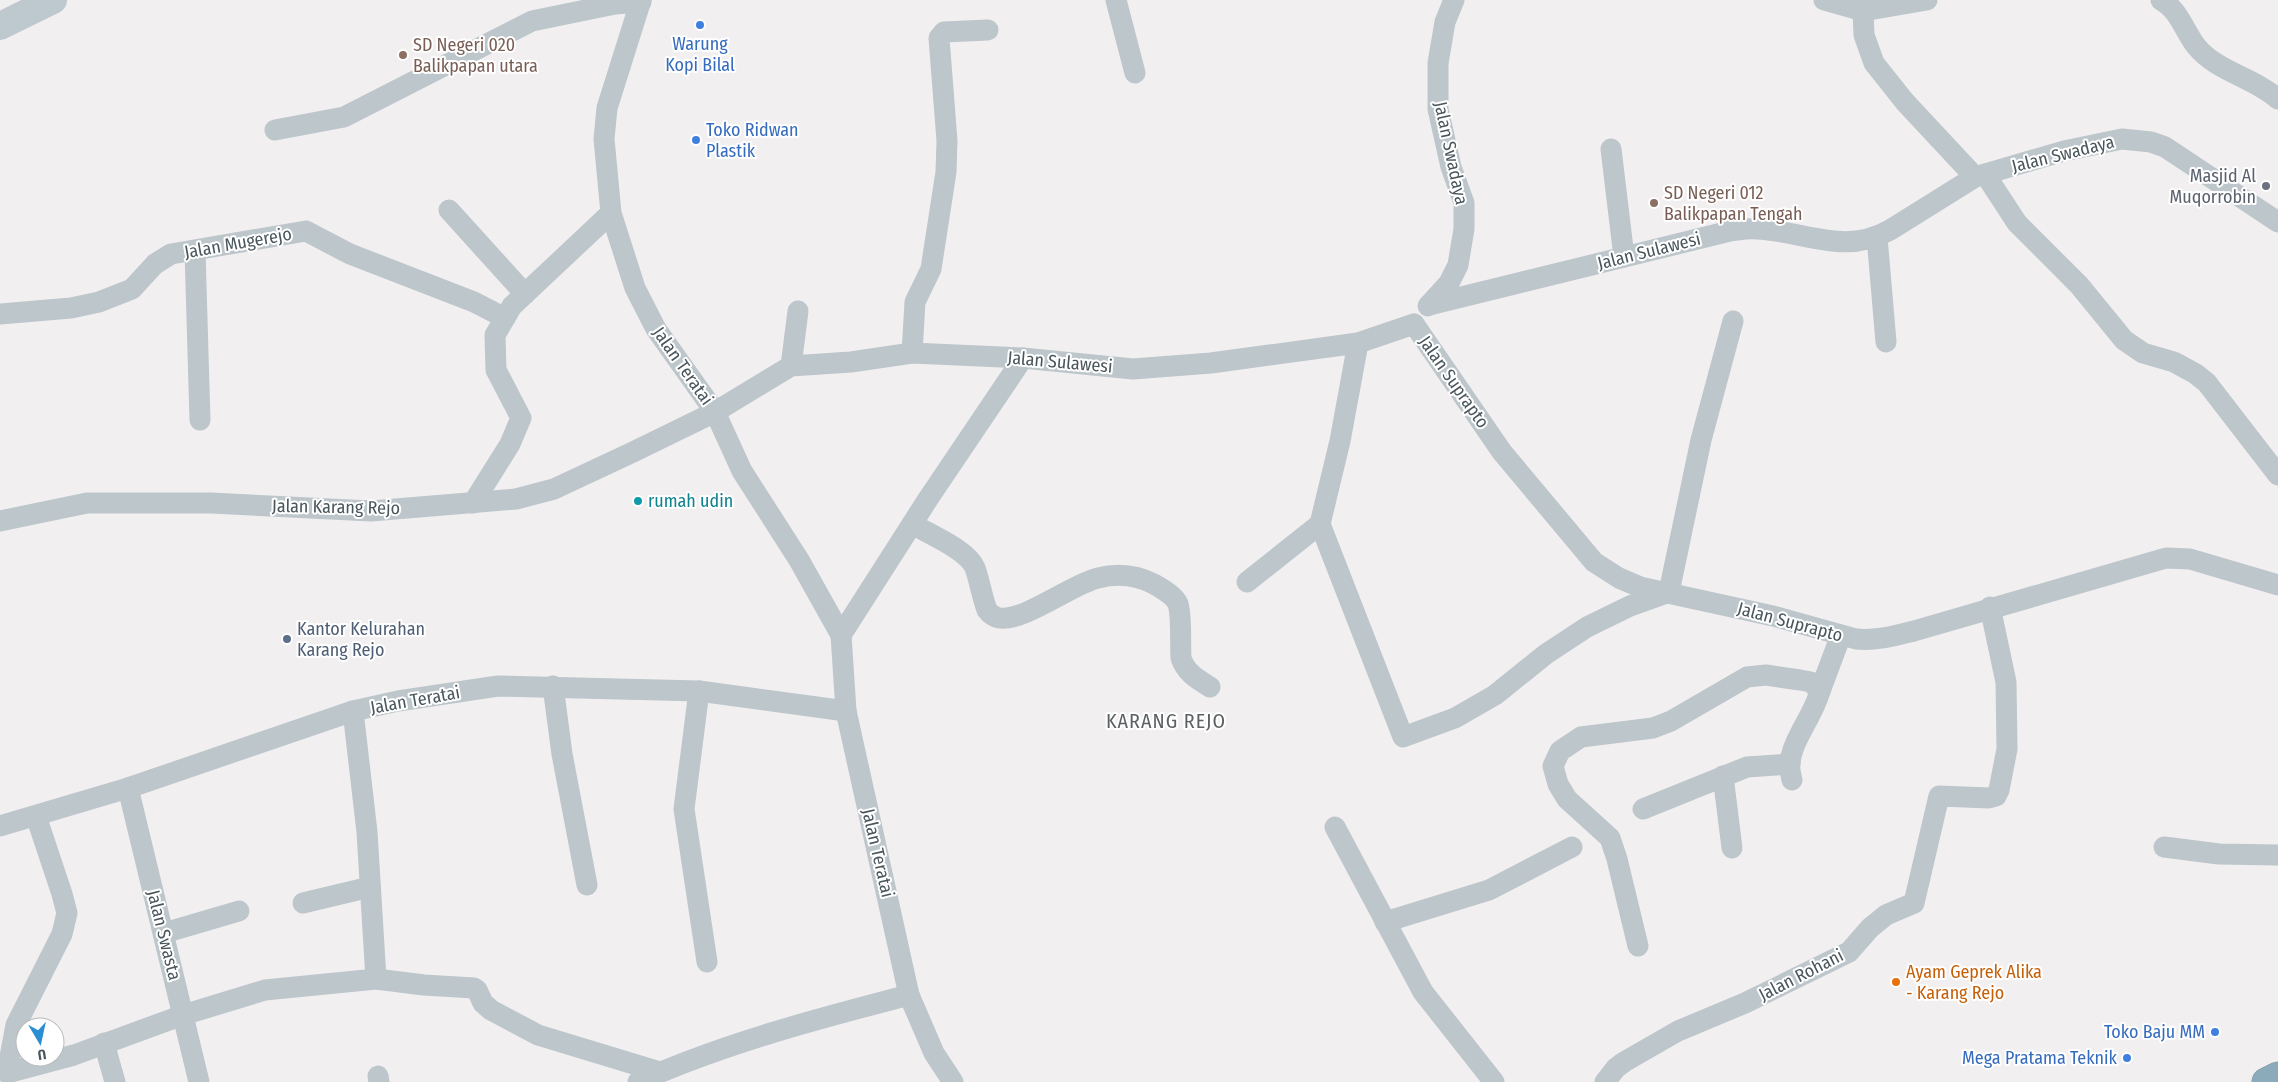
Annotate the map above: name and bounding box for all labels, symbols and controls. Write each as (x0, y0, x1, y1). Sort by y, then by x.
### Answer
marker: Warung Kopi Bilal (694, 19, 706, 31)
place label: Warung Kopi Bilal (665, 33, 735, 76)
place label: SD Negeri 020 Balikpapan utara (413, 34, 538, 77)
marker: SD Negeri 020 Balikpapan utara (397, 49, 409, 61)
street label: Jalan Swadaya (1429, 99, 1473, 207)
place label: Toko Ridwan Plastik (706, 119, 799, 162)
street label: Jalan Swadaya (2009, 131, 2117, 177)
marker: Toko Ridwan Plastik (690, 134, 702, 146)
place label: Masjid Al Muqorrobin (2170, 165, 2256, 208)
marker: Masjid Al Muqorrobin (2260, 180, 2272, 192)
place label: SD Negeri 012 Balikpapan Tengah (1664, 182, 1803, 225)
marker: SD Negeri 012 Balikpapan Tengah (1648, 197, 1660, 209)
street label: Jalan Mugerejo (183, 223, 293, 263)
street label: Jalan Sulawesi (1595, 228, 1703, 274)
street label: Jalan Teratai (648, 323, 718, 409)
street label: Jalan Suprapto (1414, 332, 1494, 432)
street label: Jalan Sulawesi (1007, 346, 1113, 378)
place label: rumah udin (648, 490, 733, 512)
street label: Jalan Karang Rejo (272, 495, 400, 519)
marker: rumah udin (632, 495, 644, 507)
street label: Jalan Suprapto (1735, 597, 1845, 647)
place label: Kantor Kelurahan Karang Rejo (297, 618, 425, 661)
marker: Kantor Kelurahan Karang Rejo (281, 633, 293, 645)
street label: Jalan Teratai (368, 681, 462, 719)
district label: KARANG REJO (1106, 709, 1226, 733)
street label: Jalan Teratai (857, 806, 899, 900)
street label: Jalan Swasta (142, 888, 186, 983)
street label: Jalan Rohani (1755, 944, 1847, 1006)
place label: Ayam Geprek Alika - Karang Rejo (1906, 961, 2042, 1004)
marker: Ayam Geprek Alika - Karang Rejo (1890, 976, 1902, 988)
north arrow (15, 1017, 65, 1067)
place label: Toko Baju MM (2104, 1021, 2205, 1043)
marker: Toko Baju MM (2209, 1026, 2221, 1038)
text: U (37, 1045, 47, 1063)
place label: Mega Pratama Teknik (1962, 1047, 2118, 1069)
marker: Mega Pratama Teknik (2121, 1052, 2133, 1064)

